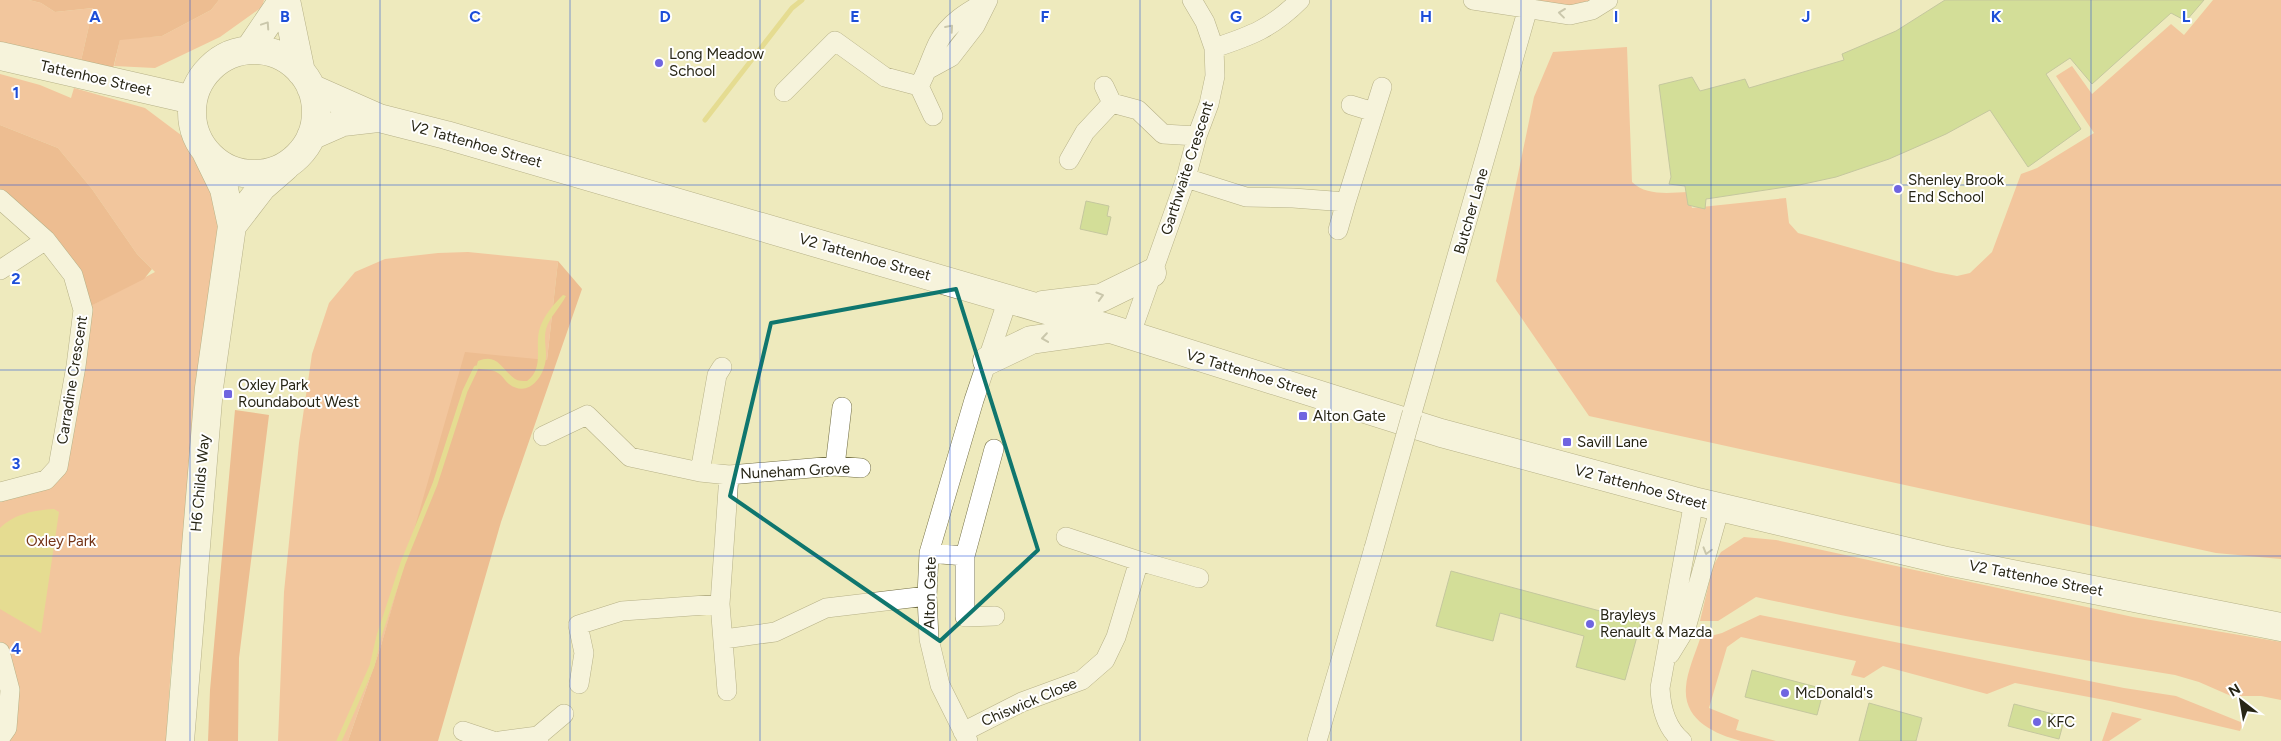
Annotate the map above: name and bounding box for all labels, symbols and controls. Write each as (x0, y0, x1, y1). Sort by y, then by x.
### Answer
text: A (89, 7, 101, 26)
text: B (280, 7, 290, 26)
text: C (469, 7, 481, 26)
text: D (659, 7, 671, 26)
text: E (850, 7, 860, 26)
text: F (1041, 7, 1050, 26)
text: G (1230, 7, 1242, 26)
text: H (1420, 7, 1432, 26)
text: I (1614, 7, 1618, 26)
text: J (1802, 7, 1810, 26)
text: K (1991, 7, 2002, 26)
text: L (2182, 7, 2191, 26)
one-way arrow (1558, 8, 1566, 19)
one-way arrow (260, 21, 269, 31)
one-way arrow (945, 25, 953, 34)
place label: Long Meadow School (669, 45, 764, 80)
street label: Tattenhoe Street (39, 56, 154, 100)
marker: Long Meadow School (653, 57, 665, 69)
text: 1 (13, 83, 19, 102)
street label: Garthwaite Crescent (1157, 98, 1217, 237)
street label: V2 Tattenhoe Street (408, 117, 544, 172)
street label: Butcher Lane (1450, 166, 1492, 256)
place label: Shenley Brook End School (1908, 171, 2005, 206)
marker: Shenley Brook End School (1892, 183, 1904, 195)
street label: V2 Tattenhoe Street (797, 230, 933, 285)
text: 2 (11, 269, 21, 288)
one-way arrow (1095, 292, 1103, 302)
street label: Carradine Crescent (53, 314, 91, 446)
one-way arrow (1041, 333, 1049, 343)
street label: V2 Tattenhoe Street (1184, 345, 1320, 403)
place label: Oxley Park Roundabout West (238, 376, 359, 411)
marker: Oxley Park Roundabout West (222, 388, 234, 400)
place label: Alton Gate (1313, 407, 1386, 425)
marker: Alton Gate (1297, 410, 1309, 422)
street label: H6 Childs Way (187, 433, 213, 533)
place label: Savill Lane (1577, 433, 1647, 451)
marker: Savill Lane (1561, 436, 1573, 448)
text: 3 (12, 454, 21, 473)
street label: Nuneham Grove (740, 459, 850, 483)
street label: V2 Tattenhoe Street (1573, 461, 1709, 513)
park label: Oxley Park (26, 532, 97, 550)
one-way arrow (1703, 547, 1713, 555)
street label: Alton Gate (920, 556, 940, 630)
street label: V2 Tattenhoe Street (1967, 556, 2105, 600)
place label: Brayleys Renault & Mazda (1600, 606, 1712, 641)
marker: Brayleys Renault & Mazda (1584, 618, 1596, 630)
text: 4 (11, 639, 21, 658)
street label: Chiswick Close (979, 674, 1079, 730)
north arrow (2216, 676, 2266, 726)
text: N (2226, 680, 2244, 700)
place label: McDonald's (1795, 684, 1873, 702)
marker: McDonald's (1779, 687, 1791, 699)
place label: KFC (2047, 713, 2075, 731)
marker: KFC (2031, 716, 2043, 728)

